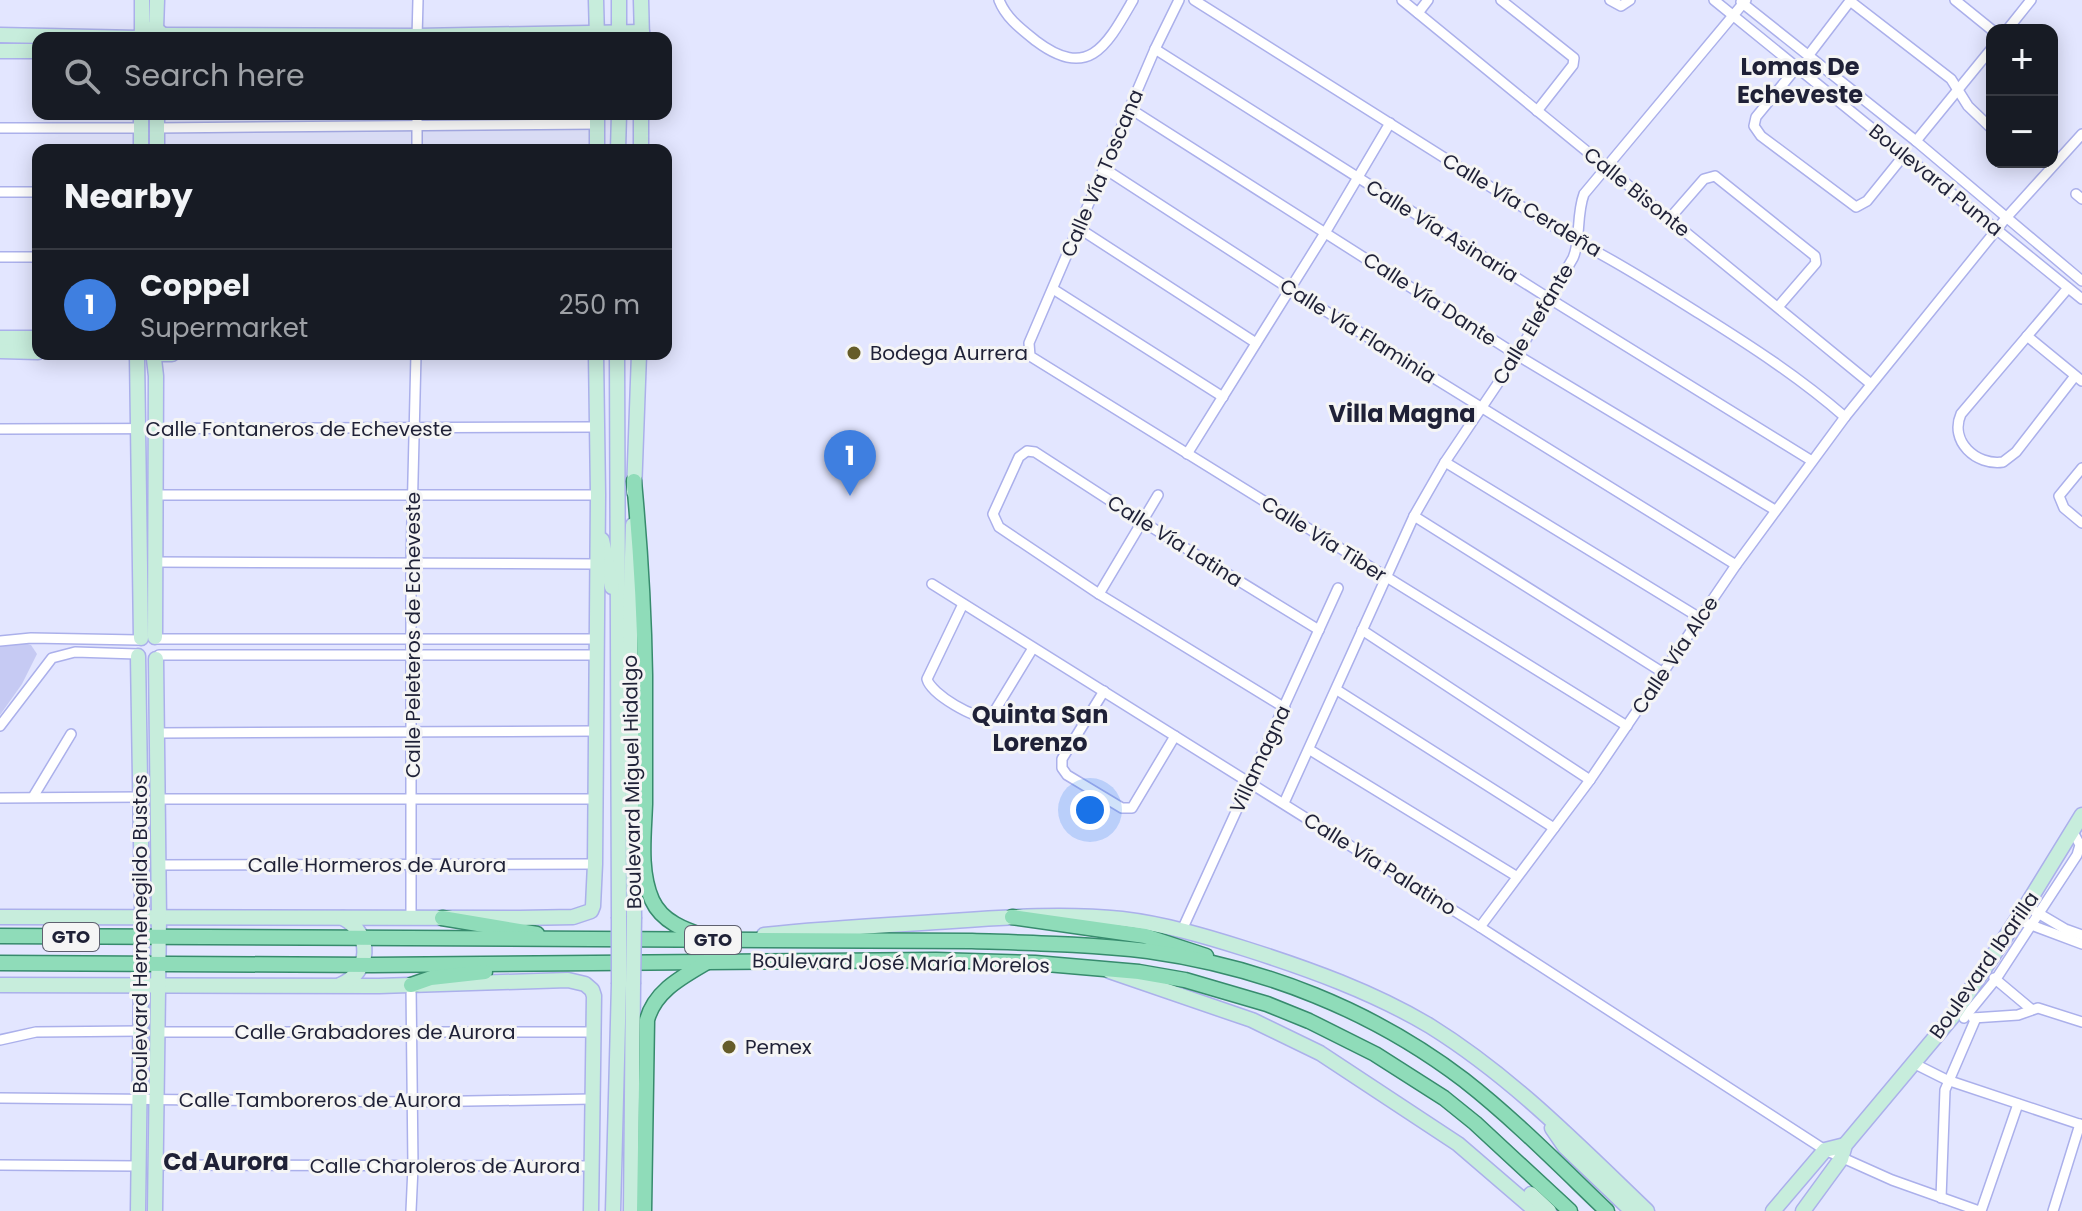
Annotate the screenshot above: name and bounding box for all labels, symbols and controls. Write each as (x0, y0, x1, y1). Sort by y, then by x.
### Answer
map controls (1986, 24, 2058, 168)
button: + (1986, 24, 2058, 96)
search box (32, 32, 672, 120)
district label: Lomas De Echeveste (1737, 50, 1863, 111)
icon: search (60, 54, 104, 98)
text: Search here (124, 54, 305, 97)
street label: Calle Vía Toscana (1054, 85, 1150, 261)
button: − (1986, 96, 2058, 168)
street label: Boulevard Puma (1863, 117, 2009, 243)
street label: Calle Bisonte (1578, 140, 1696, 244)
street label: Calle Vía Cerdeña (1437, 146, 1607, 264)
text: Nearby (64, 172, 193, 220)
street label: Calle Vía Asinaria (1360, 173, 1524, 289)
street label: Calle Vía Dante (1358, 245, 1502, 353)
street label: Calle Elefante (1486, 258, 1580, 390)
text: Coppel (140, 264, 250, 307)
street label: Calle Vía Flaminia (1275, 272, 1441, 390)
text: 1 (85, 287, 95, 323)
text: 250 m (559, 287, 640, 323)
text: Supermarket (140, 310, 308, 346)
place label: Bodega Aurrera (870, 339, 1028, 367)
marker: Bodega Aurrera (845, 344, 863, 362)
district label: Villa Magna (1328, 397, 1476, 430)
street label: Calle Fontaneros de Echeveste (146, 415, 452, 443)
pin: 1 (824, 430, 876, 496)
street label: Calle Vía Latina (1102, 488, 1248, 594)
street label: Calle Vía Tiber (1256, 489, 1392, 589)
street label: Calle Peleteros de Echeveste (399, 492, 427, 778)
street label: Calle Vía Alce (1625, 590, 1725, 720)
street label: Boulevard Miguel Hidalgo (616, 655, 648, 909)
district label: Quinta San Lorenzo (972, 698, 1108, 759)
street label: Villamagna (1223, 701, 1297, 817)
street label: Boulevard Hermenegildo Bustos (126, 774, 154, 1094)
your location (1070, 790, 1110, 830)
street label: Calle Vía Palatino (1298, 806, 1462, 922)
street label: Calle Hormeros de Aurora (248, 851, 506, 879)
street label: Boulevard Ibarilla (1923, 886, 2045, 1044)
road number: GTO (43, 923, 99, 951)
road number: GTO (685, 926, 741, 954)
street label: Boulevard José María Morelos (752, 946, 1050, 980)
street label: Calle Grabadores de Aurora (235, 1018, 515, 1046)
place label: Pemex (745, 1033, 812, 1061)
marker: Pemex (720, 1038, 738, 1056)
street label: Calle Tamboreros de Aurora (179, 1086, 461, 1114)
district label: Cd Aurora (163, 1145, 289, 1178)
street label: Calle Charoleros de Aurora (310, 1152, 580, 1180)

